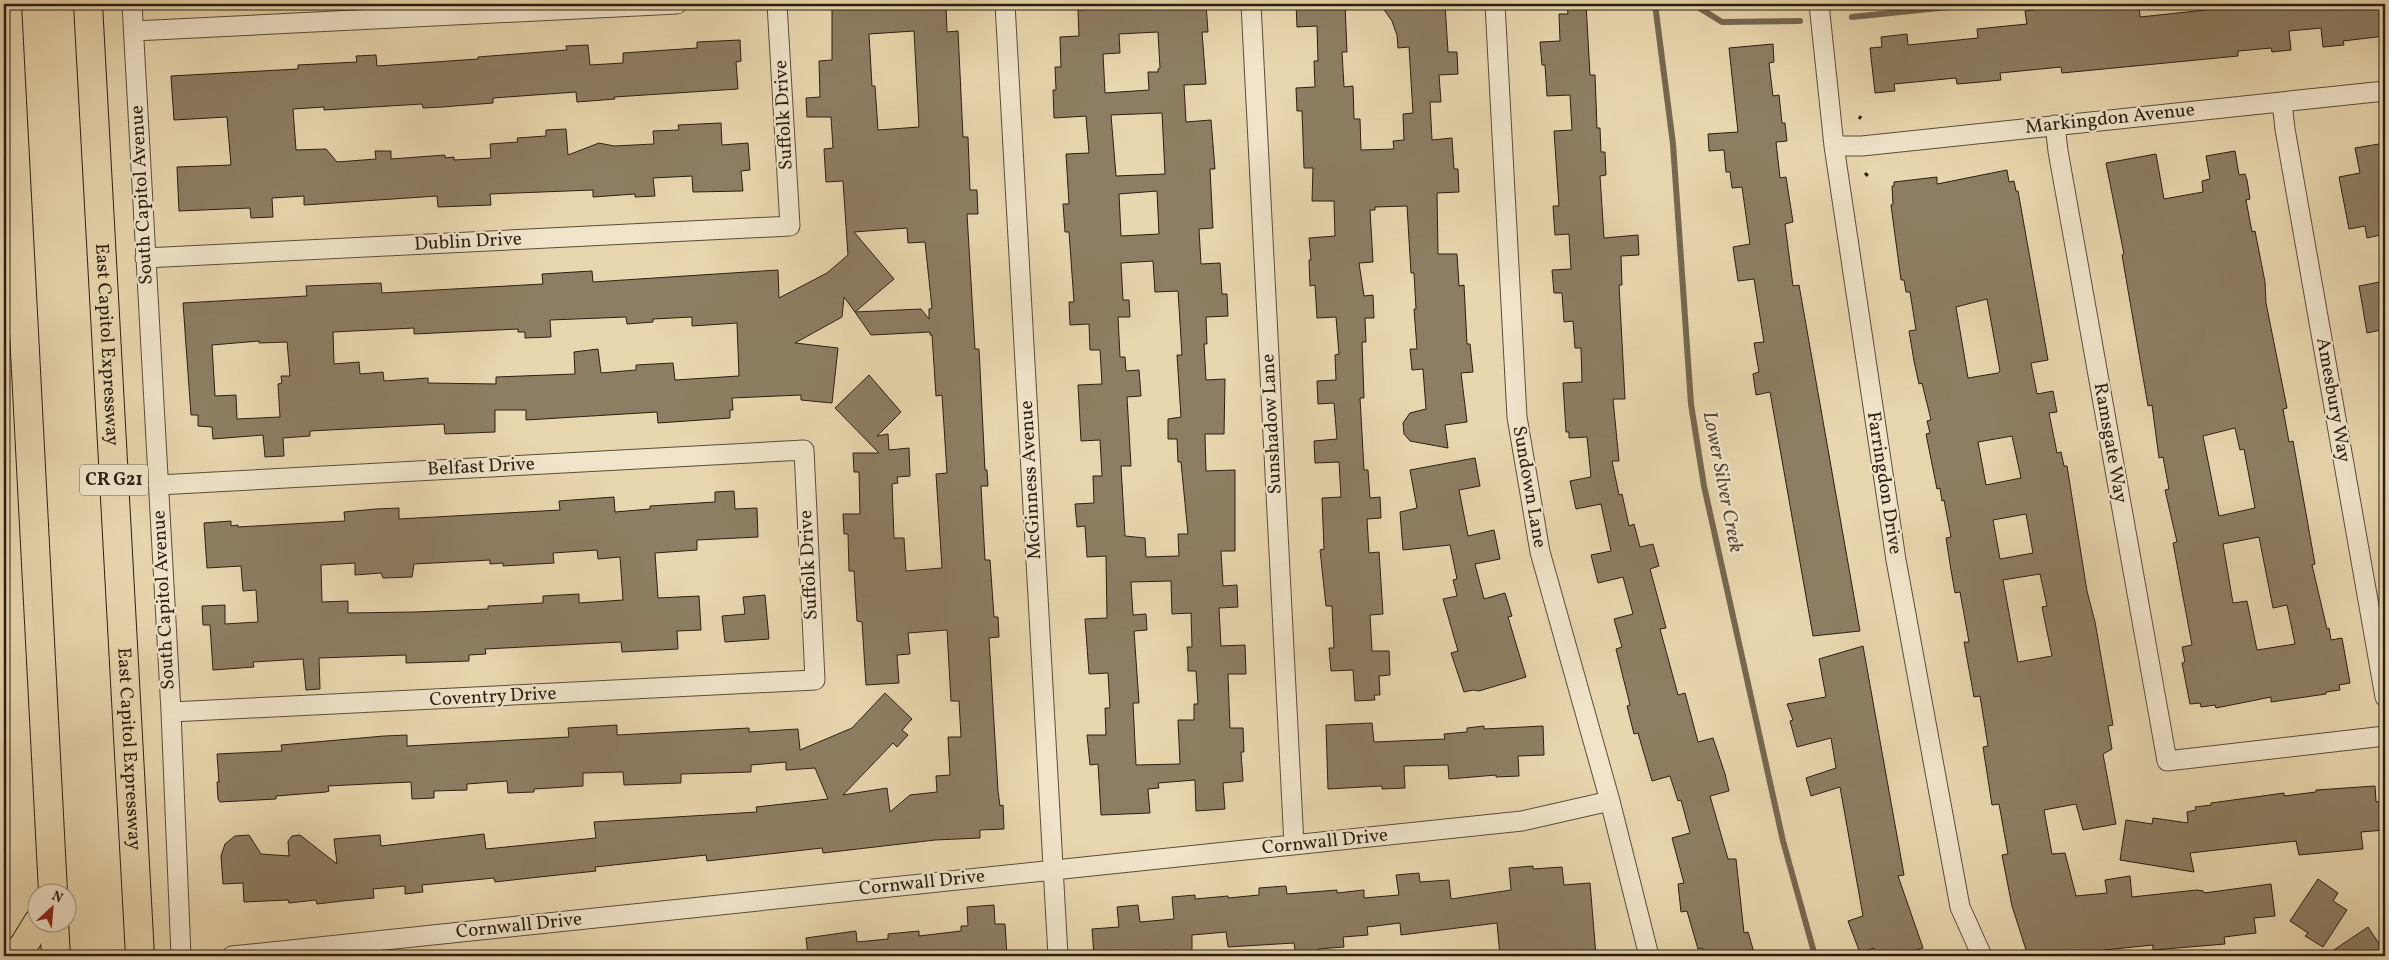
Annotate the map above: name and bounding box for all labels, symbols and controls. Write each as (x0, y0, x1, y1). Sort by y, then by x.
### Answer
street label: Suffolk Drive (768, 59, 800, 171)
street label: Markingdon Avenue (2024, 97, 2196, 141)
street label: South Capitol Avenue (124, 105, 160, 285)
street label: Dublin Drive (414, 226, 522, 258)
street label: East Capitol Expressway (88, 242, 125, 447)
street label: Amesbury Way (2309, 336, 2357, 464)
street label: Sunshadow Lane (1255, 353, 1289, 495)
street label: Ramsgate Way (2087, 381, 2133, 505)
street label: McGinness Avenue (1014, 400, 1048, 560)
water label: Lower Silver Creek (1695, 409, 1749, 555)
street label: Farringdon Drive (1860, 410, 1908, 556)
street label: Sundown Lane (1505, 424, 1553, 550)
street label: Belfast Drive (427, 451, 535, 483)
road number: CR G21 (80, 464, 148, 496)
street label: Suffolk Drive (793, 509, 825, 621)
street label: South Capitol Avenue (146, 510, 182, 690)
street label: East Capitol Expressway (110, 647, 147, 851)
street label: Coventry Drive (429, 681, 557, 713)
street label: Cornwall Drive (1261, 822, 1389, 862)
street label: Cornwall Drive (858, 863, 986, 903)
north arrow (28, 882, 78, 932)
text: N (48, 887, 66, 908)
street label: Cornwall Drive (455, 906, 583, 946)

